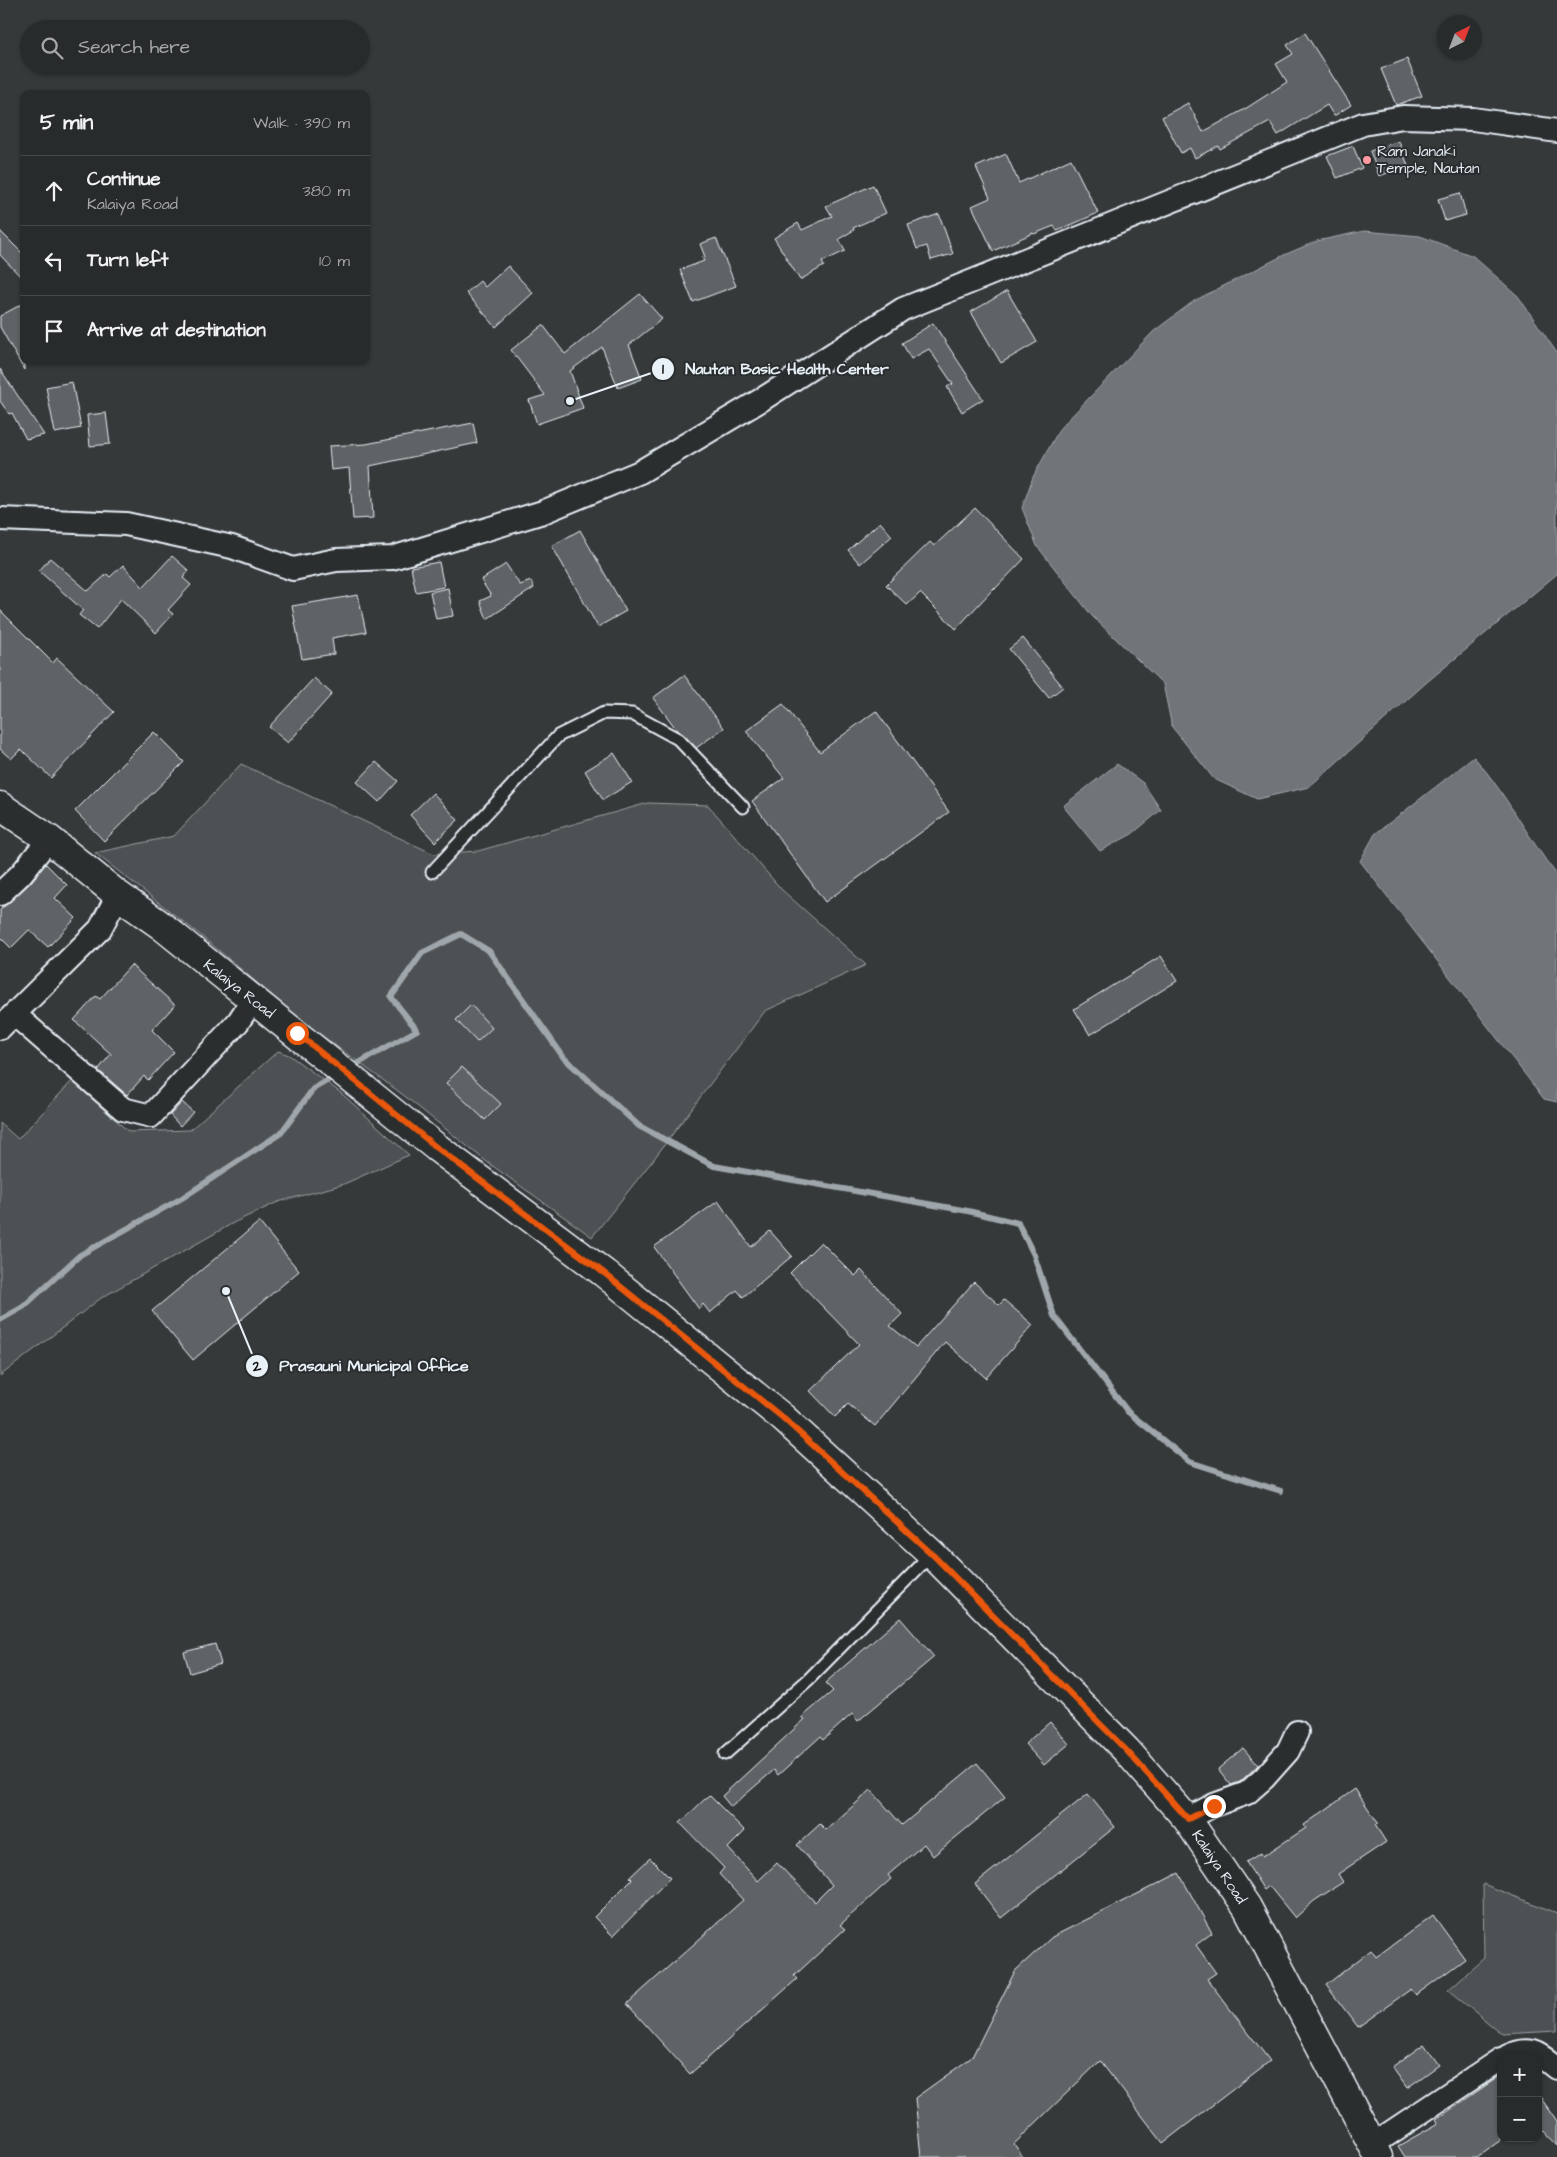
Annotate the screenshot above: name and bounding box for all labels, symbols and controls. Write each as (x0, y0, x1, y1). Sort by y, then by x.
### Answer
north arrow (1437, 15, 1482, 60)
search box (20, 20, 370, 75)
icon: search (38, 34, 66, 62)
text: Search here (78, 34, 190, 61)
text: 5 min (40, 108, 93, 137)
text: Walk · 390 m (253, 112, 350, 134)
place label: Ram Janaki Temple, Nautan (1377, 141, 1480, 179)
marker: Ram Janaki Temple, Nautan (1361, 154, 1373, 166)
text: Continue (87, 166, 161, 193)
icon: ahead (40, 177, 68, 205)
text: 380 m (303, 180, 350, 202)
text: Kalaiya Road (87, 193, 178, 215)
icon: left (40, 247, 68, 275)
text: Turn left (87, 247, 168, 274)
text: 10 m (319, 250, 350, 272)
icon: arrive (40, 317, 68, 345)
text: Arrive at destination (87, 317, 266, 344)
callout: Nautan Basic Health Center (650, 353, 899, 384)
text: Nautan Basic Health Center (685, 358, 889, 380)
text: 1 (662, 359, 664, 380)
street label: Kalaiya Road (198, 954, 279, 1025)
route start (286, 1022, 309, 1045)
callout: Prasauni Municipal Office (245, 1350, 479, 1381)
text: Prasauni Municipal Office (279, 1355, 469, 1377)
text: 2 (252, 1356, 262, 1377)
route end (1203, 1795, 1226, 1818)
street label: Kalaiya Road (1186, 1826, 1252, 1909)
map controls (1497, 2052, 1542, 2142)
button: + (1497, 2052, 1542, 2097)
button: − (1497, 2097, 1542, 2142)

